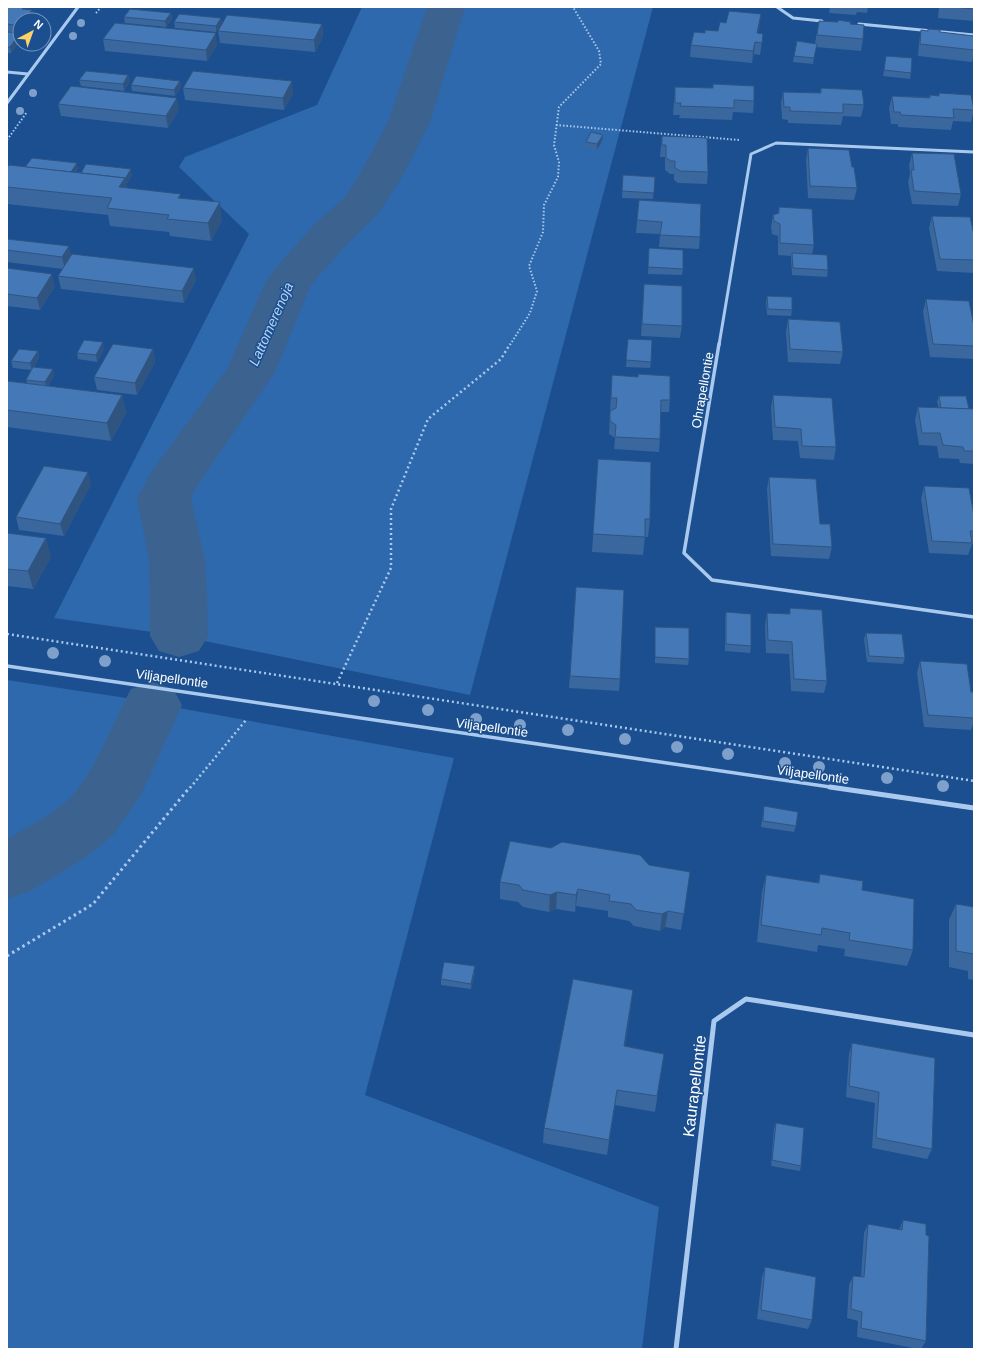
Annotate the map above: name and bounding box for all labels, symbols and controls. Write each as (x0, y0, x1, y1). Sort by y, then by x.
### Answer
north arrow (12, 12, 52, 52)
text: N (32, 17, 46, 32)
water label: Lattomerenoja (245, 280, 297, 368)
street label: Ohrapellontie (688, 351, 717, 429)
street label: Viljapellontie (135, 666, 209, 691)
street label: Viljapellontie (455, 715, 529, 740)
street label: Viljapellontie (776, 762, 850, 787)
street label: Kaurapellontie (680, 1034, 709, 1138)

